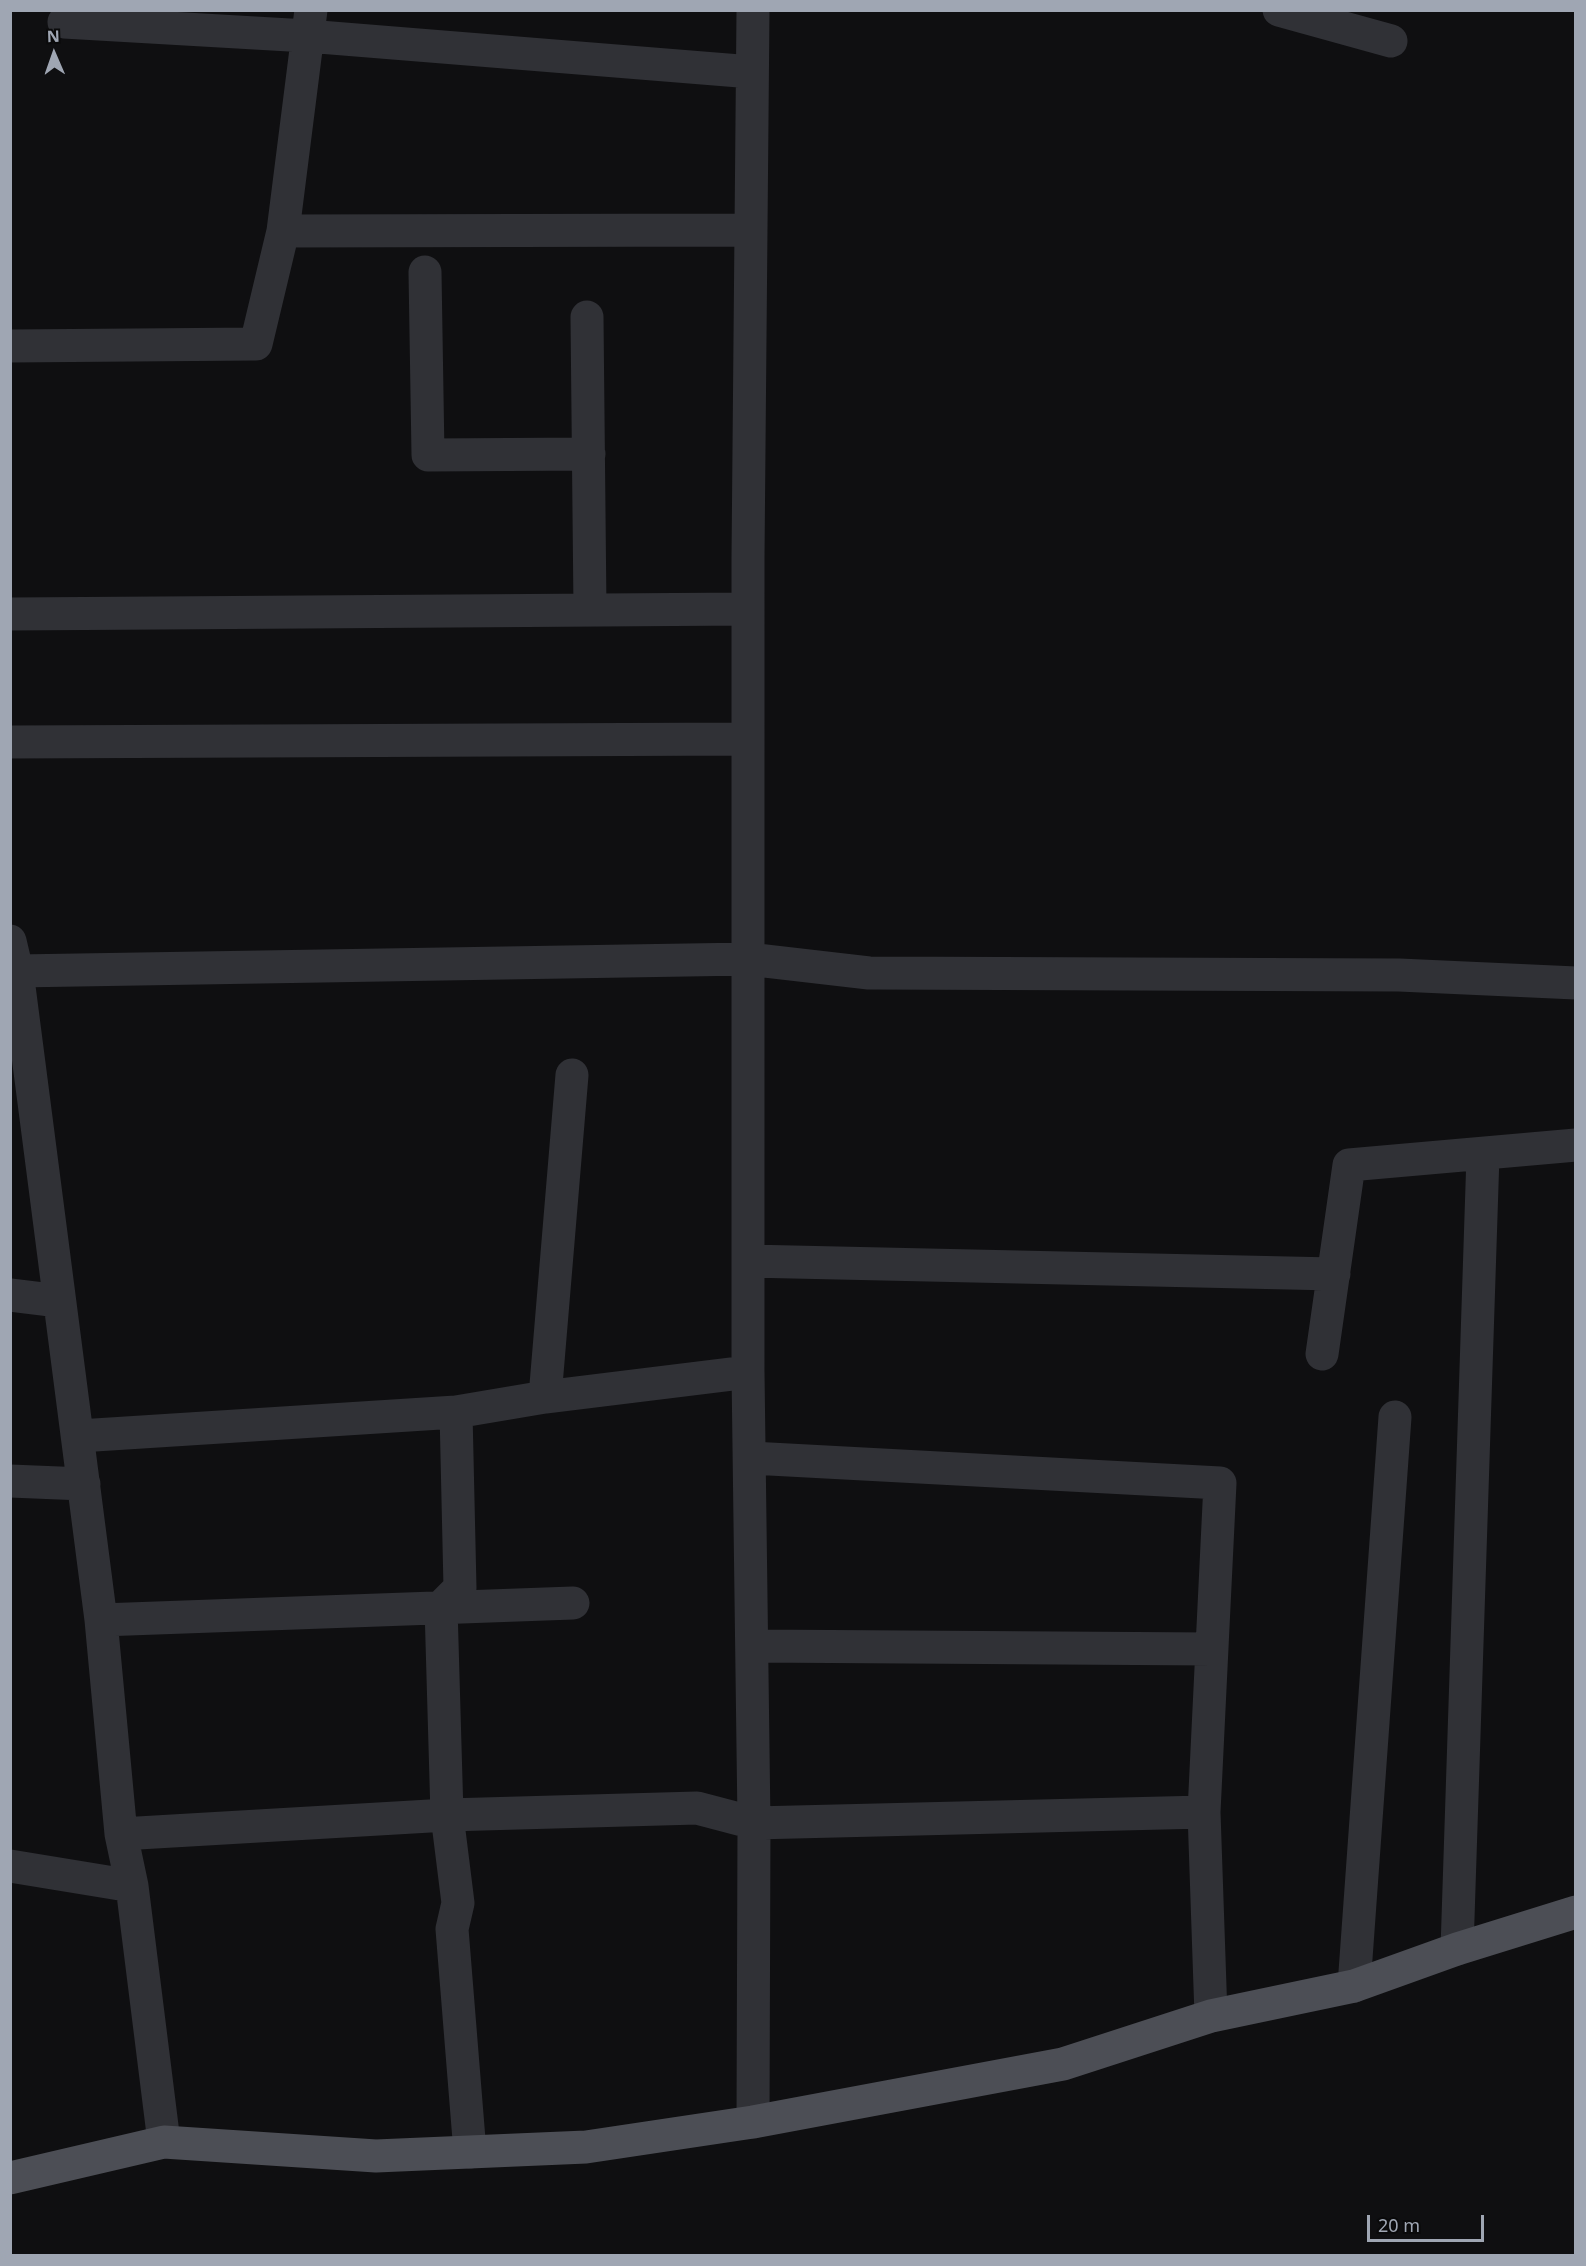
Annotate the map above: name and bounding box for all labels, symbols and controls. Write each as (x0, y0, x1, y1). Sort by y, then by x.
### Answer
north arrow (24, 24, 84, 84)
text: N (46, 25, 60, 47)
scale bar (1370, 2203, 1487, 2241)
text: 20 m (1378, 2213, 1420, 2237)

